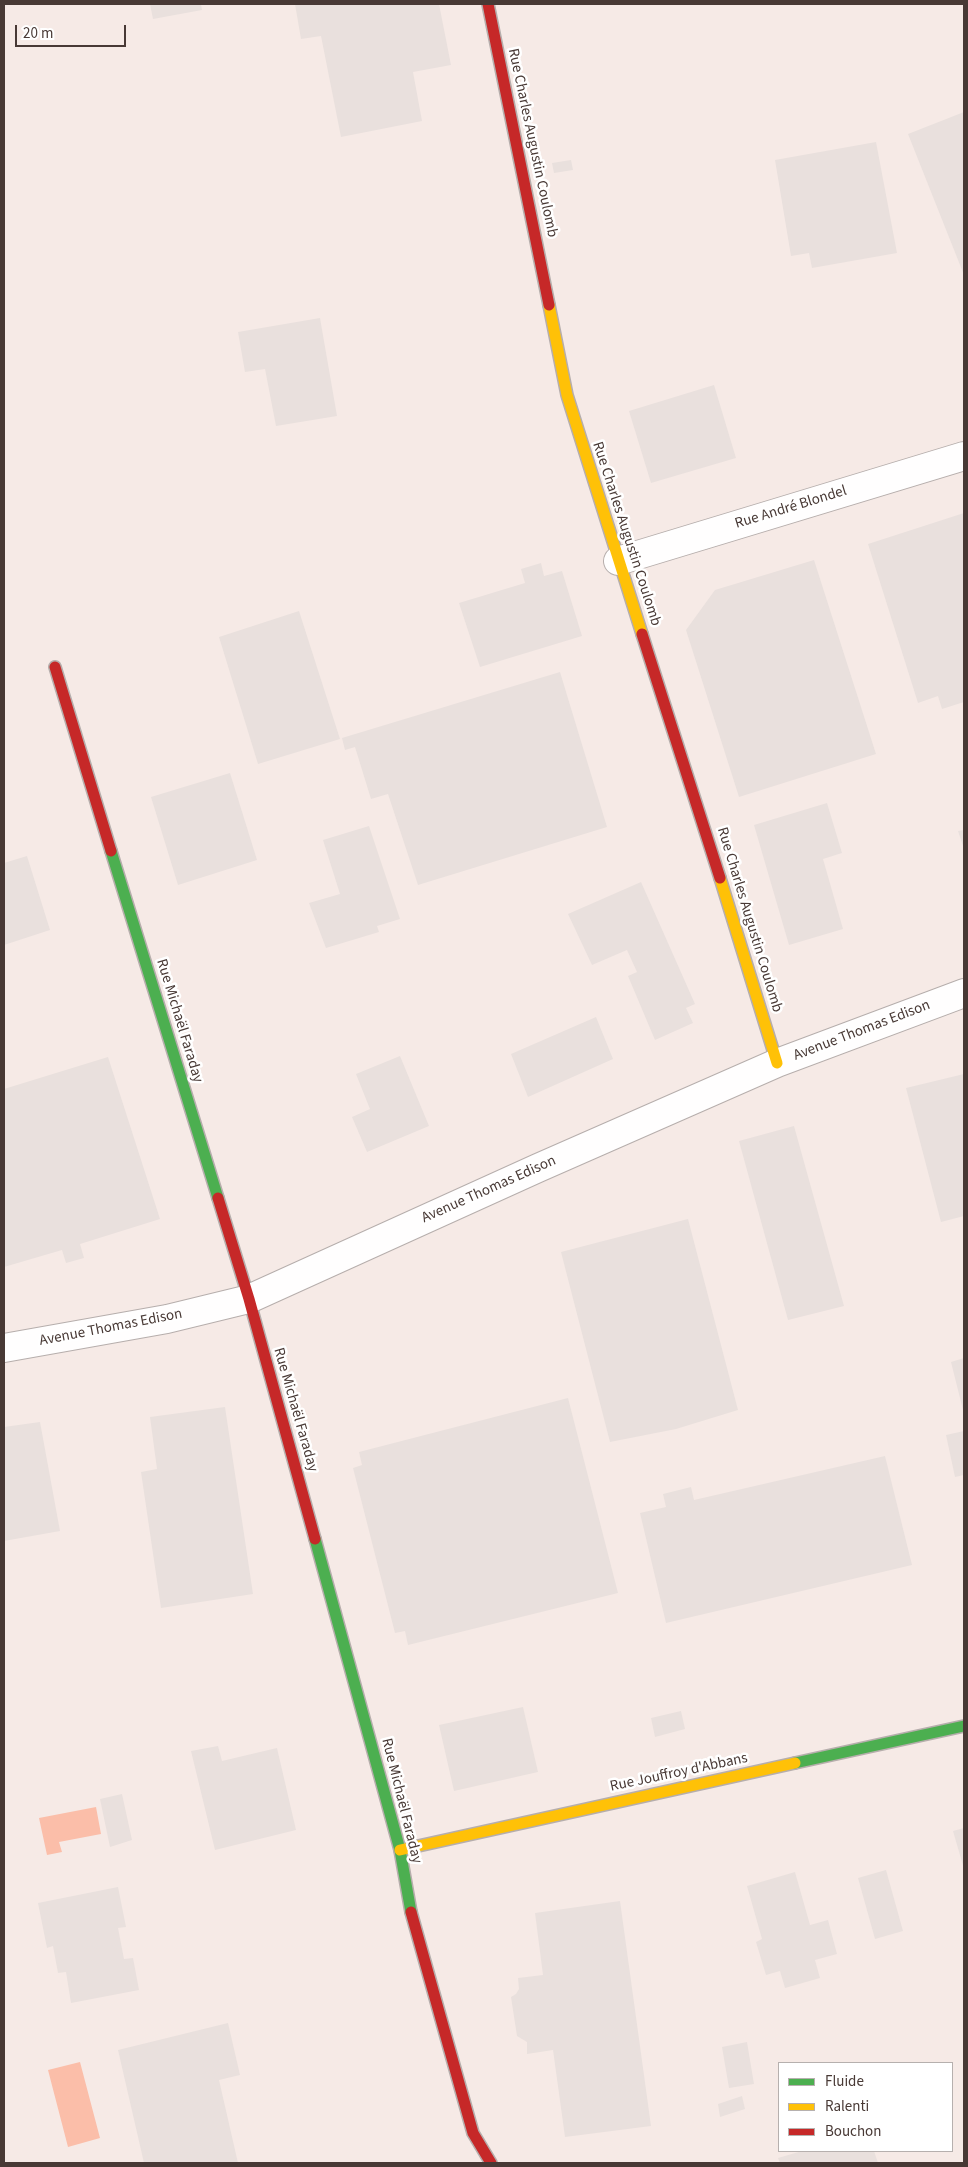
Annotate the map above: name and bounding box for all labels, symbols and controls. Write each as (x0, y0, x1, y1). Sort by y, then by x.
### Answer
scale bar (18, 15, 129, 47)
text: 20 m (23, 23, 53, 44)
street label: Rue Charles Augustin Coulomb (503, 47, 561, 239)
street label: Rue Charles Augustin Coulomb (588, 440, 664, 628)
street label: Rue André Blondel (733, 482, 849, 534)
street label: Rue Charles Augustin Coulomb (712, 825, 786, 1015)
street label: Rue Michaël Faraday (152, 957, 206, 1085)
street label: Avenue Thomas Edison (791, 997, 933, 1065)
street label: Avenue Thomas Edison (419, 1152, 559, 1228)
street label: Avenue Thomas Edison (38, 1305, 184, 1351)
street label: Rue Michaël Faraday (269, 1346, 321, 1474)
street label: Rue Michaël Faraday (377, 1737, 425, 1865)
street label: Rue Jouffroy d'Abbans (609, 1750, 749, 1796)
legend (778, 2062, 953, 2152)
text: Fluide (825, 2071, 864, 2092)
text: Ralenti (825, 2096, 869, 2117)
text: Bouchon (825, 2121, 881, 2142)

